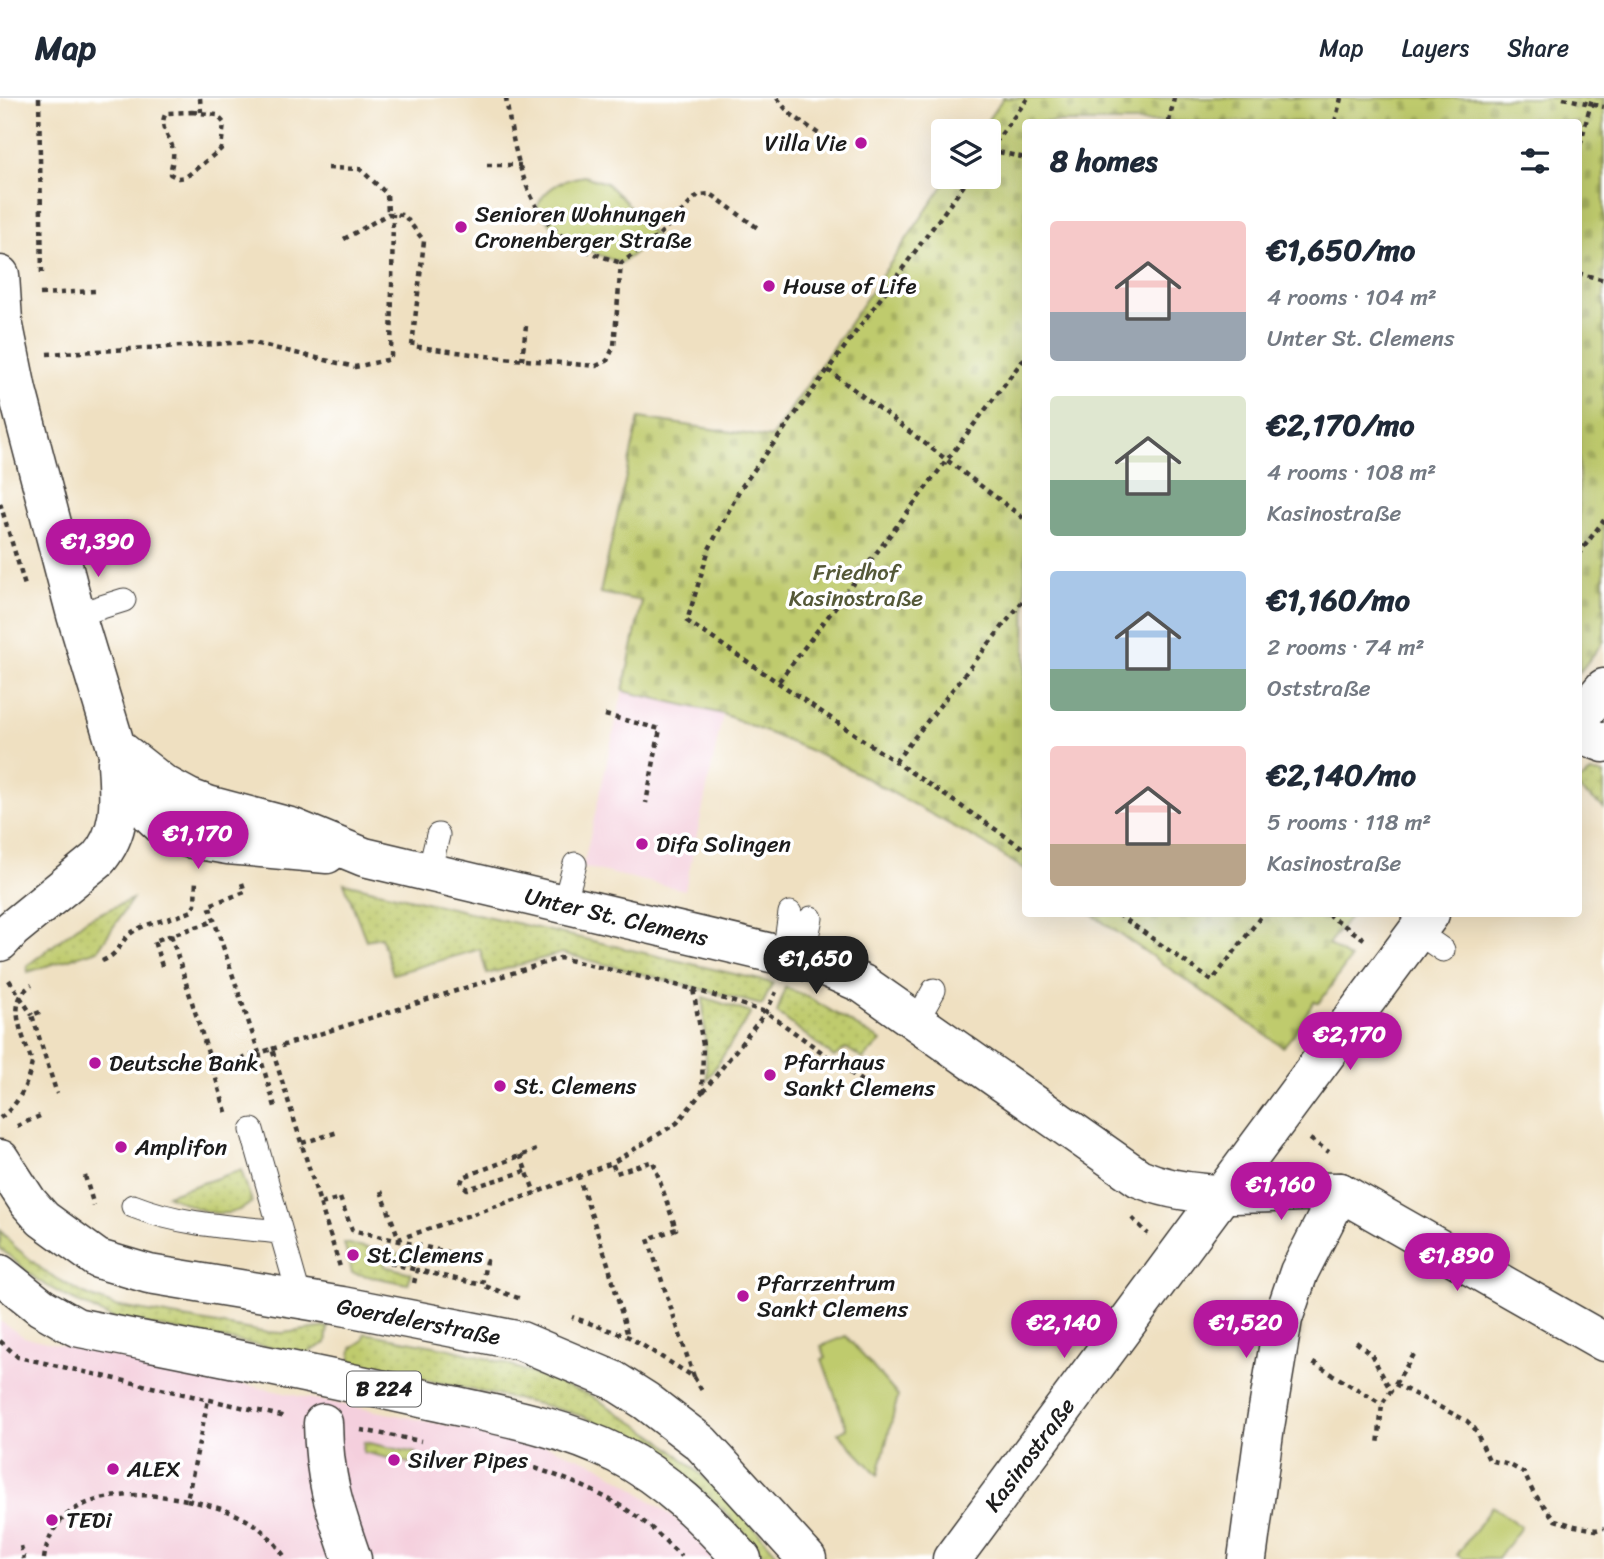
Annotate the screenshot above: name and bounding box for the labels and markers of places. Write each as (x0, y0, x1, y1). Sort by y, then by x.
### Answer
place label: Villa Vie (765, 123, 847, 164)
marker: Villa Vie (853, 135, 869, 151)
place label: Senioren Wohnungen Cronenberger Straße (475, 194, 692, 261)
marker: Senioren Wohnungen Cronenberger Straße (453, 219, 469, 235)
place label: House of Life (783, 266, 917, 307)
marker: House of Life (761, 278, 777, 294)
pin: €1,390 (41, 519, 155, 579)
pin: €1,170 (141, 812, 255, 871)
place label: Difa Solingen (656, 824, 791, 865)
marker: Difa Solingen (634, 836, 650, 852)
pin: €1,650 (759, 936, 873, 996)
pin: €2,170 (1293, 1012, 1407, 1072)
place label: Pfarrhaus Sankt Clemens (784, 1042, 936, 1109)
place label: Deutsche Bank (109, 1043, 259, 1084)
marker: Deutsche Bank (87, 1055, 103, 1071)
place label: St. Clemens (514, 1066, 637, 1107)
marker: Pfarrhaus Sankt Clemens (762, 1067, 778, 1083)
marker: St. Clemens (492, 1078, 508, 1094)
place label: Amplifon (134, 1127, 227, 1168)
marker: Amplifon (113, 1139, 129, 1155)
pin: €1,160 (1224, 1162, 1338, 1222)
pin: €1,890 (1400, 1234, 1514, 1293)
place label: St.Clemens (367, 1235, 484, 1276)
marker: St.Clemens (345, 1247, 361, 1263)
place label: Pfarrzentrum Sankt Clemens (757, 1263, 909, 1330)
marker: Pfarrzentrum Sankt Clemens (735, 1288, 751, 1304)
pin: €2,140 (1007, 1300, 1121, 1360)
pin: €1,520 (1189, 1300, 1303, 1360)
place label: Silver Pipes (408, 1440, 529, 1481)
place label: ALEX (126, 1449, 181, 1490)
marker: Silver Pipes (386, 1452, 402, 1468)
marker: ALEX (105, 1461, 121, 1477)
place label: TEDi (66, 1500, 112, 1541)
marker: TEDi (44, 1512, 60, 1528)

